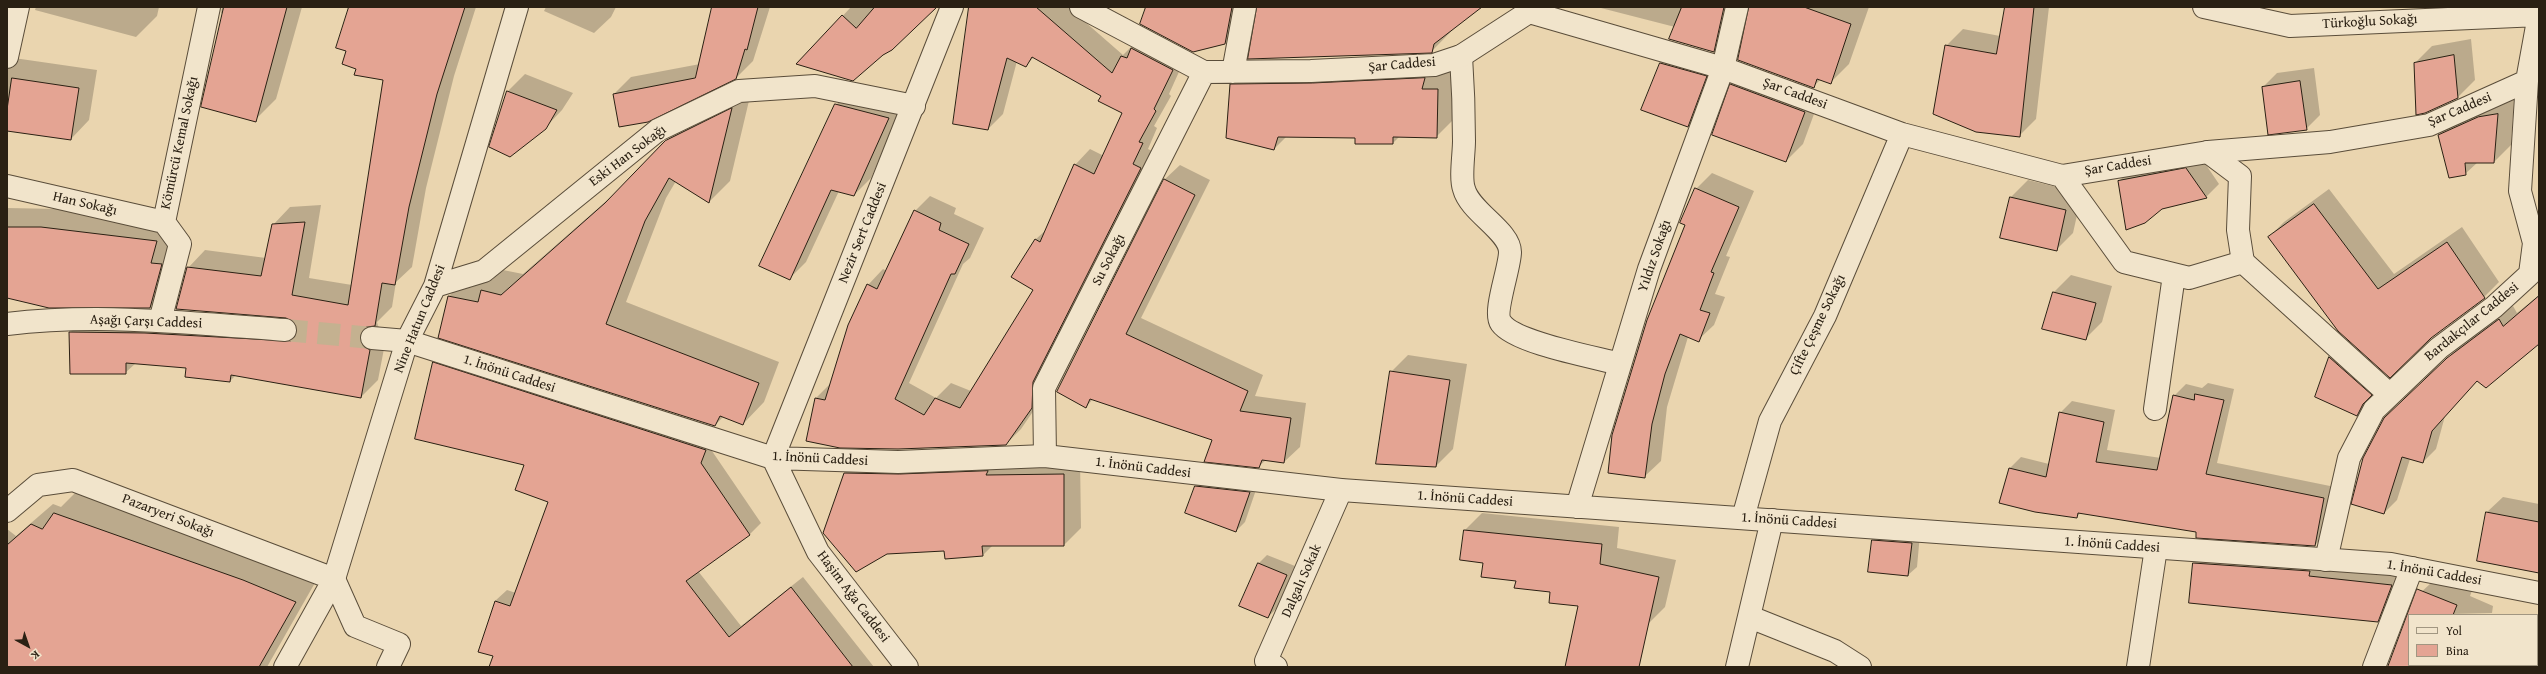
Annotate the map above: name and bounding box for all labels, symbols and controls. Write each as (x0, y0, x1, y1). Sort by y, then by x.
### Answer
street label: Türkoğlu Sokağı (2322, 11, 2418, 33)
street label: Şar Caddesi (1368, 54, 1436, 76)
street label: Kömürcü Kemal Sokağı (158, 75, 202, 211)
street label: Şar Caddesi (1760, 75, 1830, 113)
street label: Şar Caddesi (2426, 89, 2494, 131)
street label: Eski Han Sokağı (586, 122, 670, 190)
street label: Şar Caddesi (2083, 152, 2153, 180)
street label: Nezir Sert Caddesi (835, 180, 891, 286)
street label: Han Sokağı (51, 188, 119, 220)
street label: Yıldız Sokağı (1635, 218, 1675, 294)
street label: Su Sokağı (1089, 231, 1129, 289)
street label: Nine Hatun Caddesi (391, 262, 449, 376)
street label: Çifte Çeşme Sokağı (1786, 272, 1850, 378)
street label: Bardakçılar Caddesi (2422, 279, 2522, 365)
street label: Aşağı Çarşı Caddesi (90, 312, 202, 332)
street label: 1. İnönü Caddesi (461, 351, 557, 397)
street label: 1. İnönü Caddesi (771, 448, 869, 470)
street label: 1. İnönü Caddesi (1094, 454, 1192, 482)
street label: 1. İnönü Caddesi (1416, 487, 1514, 511)
street label: Pazaryeri Sokağı (120, 491, 216, 541)
street label: 1. İnönü Caddesi (1740, 509, 1838, 533)
street label: 1. İnönü Caddesi (2063, 533, 2161, 557)
street label: Dalgalı Sokak (1278, 542, 1326, 620)
street label: Haşim Ağa Caddesi (813, 548, 893, 646)
street label: 1. İnönü Caddesi (2385, 556, 2483, 590)
legend (2408, 614, 2538, 666)
text: Yol (2446, 622, 2462, 639)
north arrow (8, 626, 48, 666)
text: Bina (2446, 642, 2469, 659)
text: K (28, 647, 44, 664)

